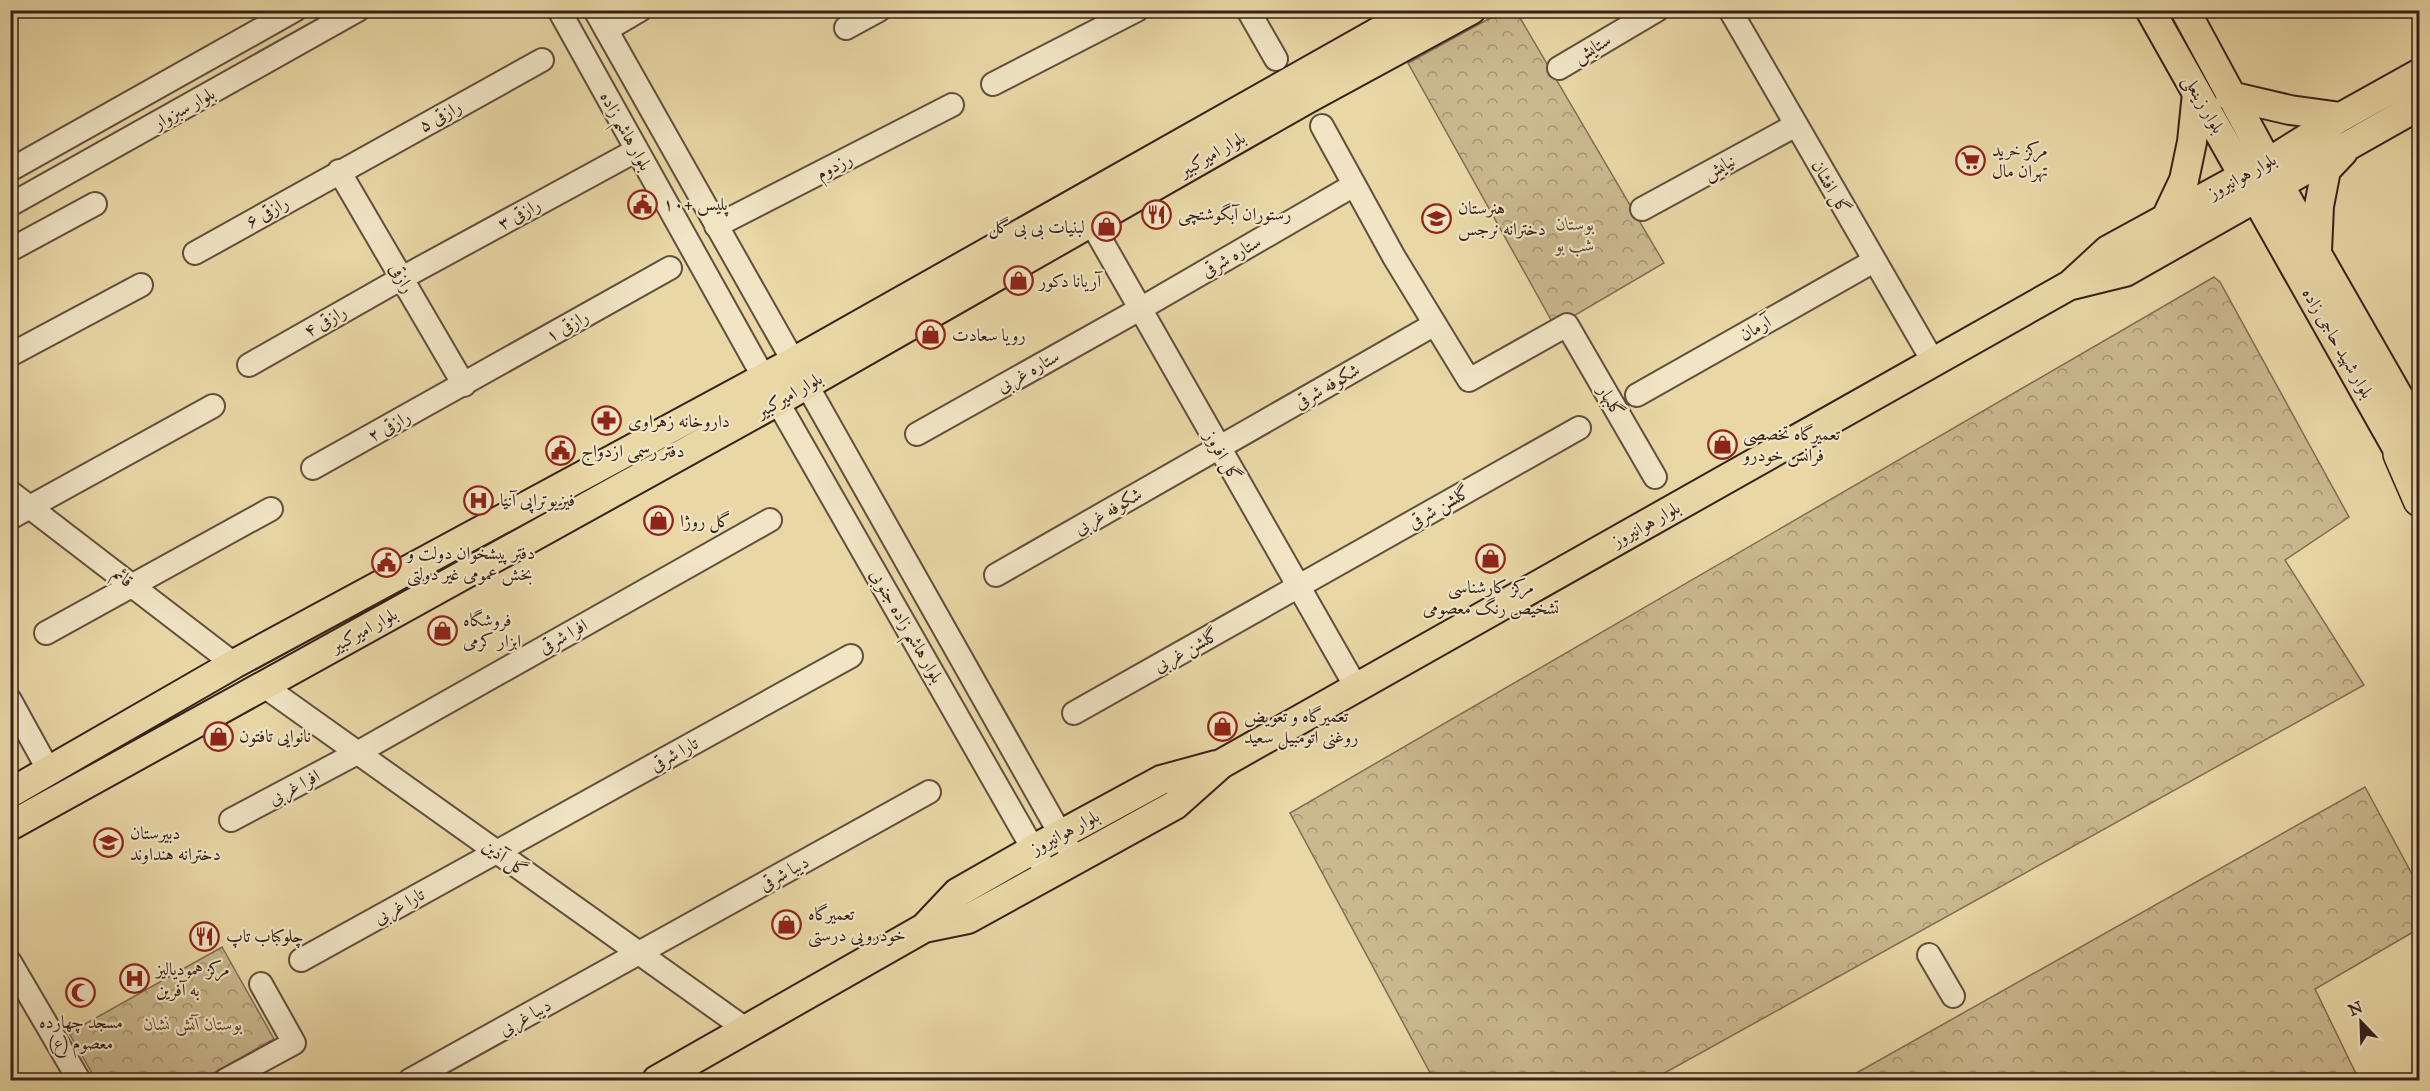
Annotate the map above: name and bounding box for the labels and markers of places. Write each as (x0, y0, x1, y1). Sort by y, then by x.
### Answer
place label: مرکز خرید تهران مال (1992, 139, 2048, 183)
supermarket icon: مرکز خرید تهران مال (1955, 144, 1987, 176)
public building icon: پلیس +۱۰ (626, 188, 658, 220)
place label: پلیس +۱۰ (663, 193, 729, 217)
place label: هنرستان دخترانه نرجس (1458, 197, 1546, 241)
restaurant icon: رستوران آبگوشتچی (1141, 198, 1173, 230)
place label: رستوران آبگوشتچی (1178, 202, 1292, 226)
school or university icon: هنرستان دخترانه نرجس (1421, 202, 1453, 234)
shop icon: لبنیات بی بی گل (1090, 211, 1122, 243)
place label: لبنیات بی بی گل (988, 216, 1085, 240)
shop icon: آریانا دکور (1002, 265, 1034, 297)
place label: آریانا دکور (1037, 270, 1103, 292)
shop icon: رویا سعادت (915, 319, 947, 351)
place label: رویا سعادت (952, 324, 1026, 346)
pharmacy icon: داروخانه زهراوی (591, 405, 623, 437)
place label: داروخانه زهراوی (628, 410, 730, 433)
place label: تعمیرگاه تخصصی فرانس خودرو (1741, 423, 1840, 467)
shop icon: تعمیرگاه تخصصی فرانس خودرو (1706, 428, 1738, 460)
public building icon: دفتر رسمی ازدواج (544, 435, 576, 467)
place label: دفتر رسمی ازدواج (581, 440, 685, 467)
hospital icon: فیزیوتراپی آنیا (463, 484, 495, 516)
place label: فیزیوتراپی آنیا (500, 489, 575, 514)
shop icon: گل روژا (643, 505, 675, 537)
place label: گل روژا (680, 510, 731, 533)
place label: دفتر پیشخوان دولت و بخش عمومی غیر دولتی (405, 542, 535, 587)
shop icon: مرکز کارشناسی تشخیص رنگ معصومی (1475, 542, 1507, 574)
public building icon: دفتر پیشخوان دولت و بخش عمومی غیر دولتی (370, 547, 402, 579)
place label: مرکز کارشناسی تشخیص رنگ معصومی (1423, 576, 1559, 620)
place label: فروشگاه ابزار کرمی (463, 608, 521, 652)
shop icon: فروشگاه ابزار کرمی (426, 614, 458, 646)
place label: تعمیرگاه و تعویض روغنی اتومبیل سعید (1244, 705, 1358, 750)
shop icon: تعمیرگاه و تعویض روغنی اتومبیل سعید (1207, 710, 1239, 742)
shop icon: نانوایی تافتون (202, 720, 234, 752)
place label: نانوایی تافتون (239, 725, 311, 748)
place label: دبیرستان دخترانه هنداوند (130, 822, 221, 865)
school or university icon: دبیرستان دخترانه هنداوند (93, 827, 125, 859)
place label: تعمیرگاه خودرویی درستی (808, 903, 906, 948)
shop icon: تعمیرگاه خودرویی درستی (771, 908, 803, 940)
restaurant icon: چلوکباب تاپ (189, 920, 221, 952)
place label: چلوکباب تاپ (226, 925, 304, 949)
place label: مرکز همودیالیز به آفرین (154, 958, 230, 1002)
hospital icon: مرکز همودیالیز به آفرین (119, 963, 151, 995)
mosque icon: مسجد چهارده معصوم (ع) (65, 977, 97, 1009)
place label: مسجد چهارده معصوم (ع) (39, 1011, 123, 1059)

